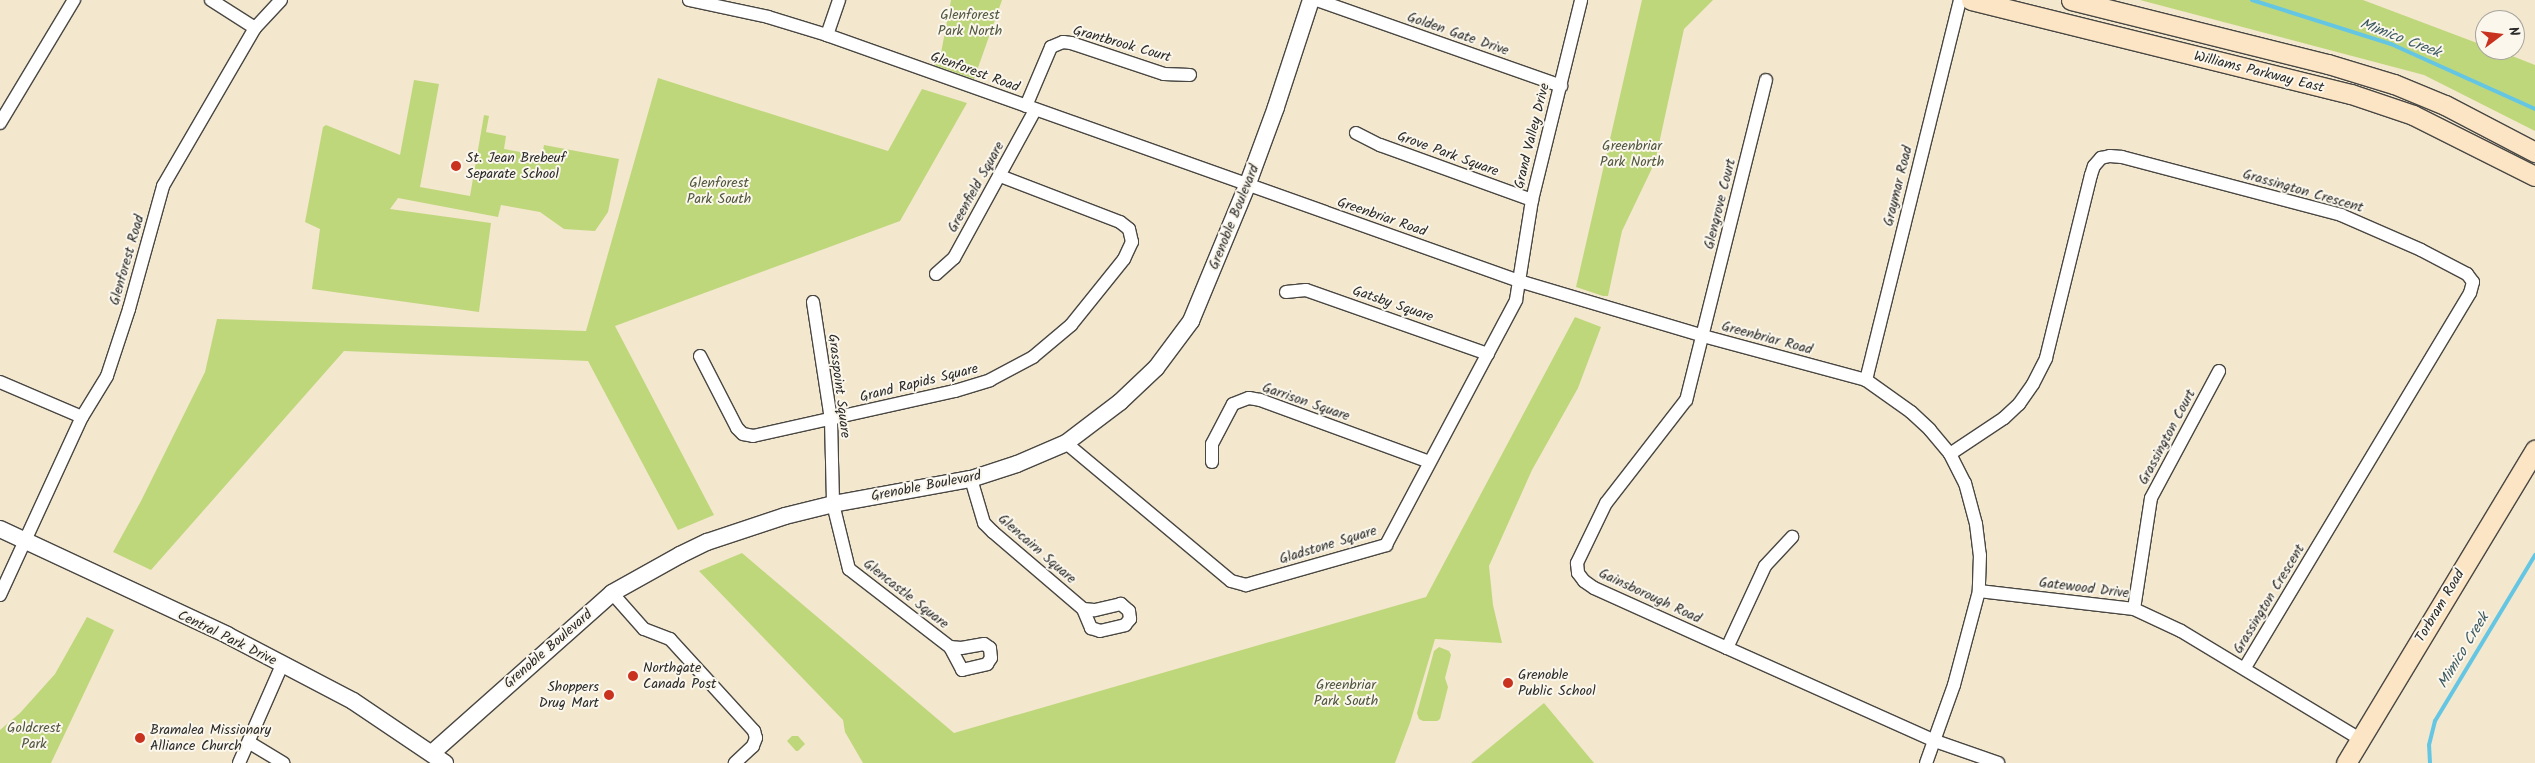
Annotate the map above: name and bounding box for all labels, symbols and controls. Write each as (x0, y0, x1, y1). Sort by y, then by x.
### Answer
park label: Glenforest Park North (938, 7, 1002, 40)
street label: Golden Gate Drive (1405, 9, 1511, 59)
north arrow (2475, 10, 2525, 60)
water label: Mimico Creek (2357, 15, 2443, 63)
street label: Grantbrook Court (1071, 22, 1173, 66)
text: N (2502, 24, 2525, 38)
street label: Glenforest Road (928, 48, 1022, 96)
street label: Williams Parkway East (2192, 48, 2326, 96)
street label: Grand Valley Drive (1511, 81, 1553, 191)
street label: Grove Park Square (1395, 128, 1501, 180)
park label: Greenbriar Park North (1600, 138, 1664, 170)
street label: Greenfield Square (944, 139, 1008, 235)
street label: Graymar Road (1880, 144, 1916, 228)
place label: St. Jean Brebeuf Separate School (466, 150, 566, 182)
street label: Glengrove Court (1701, 157, 1739, 251)
marker: St. Jean Brebeuf Separate School (450, 160, 462, 172)
street label: Grenoble Boulevard (1205, 162, 1263, 272)
street label: Grassington Crescent (2241, 166, 2365, 216)
park label: Glenforest Park South (687, 175, 751, 208)
street label: Greenbriar Road (1335, 194, 1429, 240)
street label: Glenforest Road (106, 213, 148, 307)
street label: Gatsby Square (1350, 282, 1436, 326)
street label: Greenbriar Road (1720, 318, 1814, 358)
street label: Grasspoint Square (824, 333, 854, 439)
street label: Grand Rapids Square (858, 360, 980, 406)
street label: Garrison Square (1260, 379, 1352, 425)
street label: Grassington Court (2135, 386, 2199, 488)
street label: Grenoble Boulevard (870, 467, 982, 505)
street label: Glencairn Square (995, 511, 1079, 587)
street label: Gladstone Square (1277, 522, 1379, 568)
street label: Grassington Crescent (2230, 541, 2308, 657)
street label: Glencastle Square (860, 555, 952, 633)
street label: Gainsborough Road (1596, 565, 1704, 627)
street label: Torbram Road (2412, 567, 2468, 645)
street label: Gatewood Drive (2038, 574, 2130, 602)
street label: Grenoble Boulevard (500, 606, 596, 692)
street label: Central Park Drive (175, 607, 279, 669)
water label: Mimico Creek (2434, 610, 2494, 692)
place label: Northgate Canada Post (643, 660, 716, 692)
place label: Grenoble Public School (1518, 667, 1596, 700)
marker: Northgate Canada Post (627, 670, 639, 682)
park label: Greenbriar Park South (1314, 677, 1378, 710)
marker: Grenoble Public School (1502, 677, 1514, 689)
place label: Shoppers Drug Mart (539, 679, 599, 712)
marker: Shoppers Drug Mart (603, 689, 615, 701)
park label: Goldcrest Park (7, 720, 61, 752)
place label: Bramalea Missionary Alliance Church (150, 722, 271, 754)
marker: Bramalea Missionary Alliance Church (134, 732, 146, 744)

